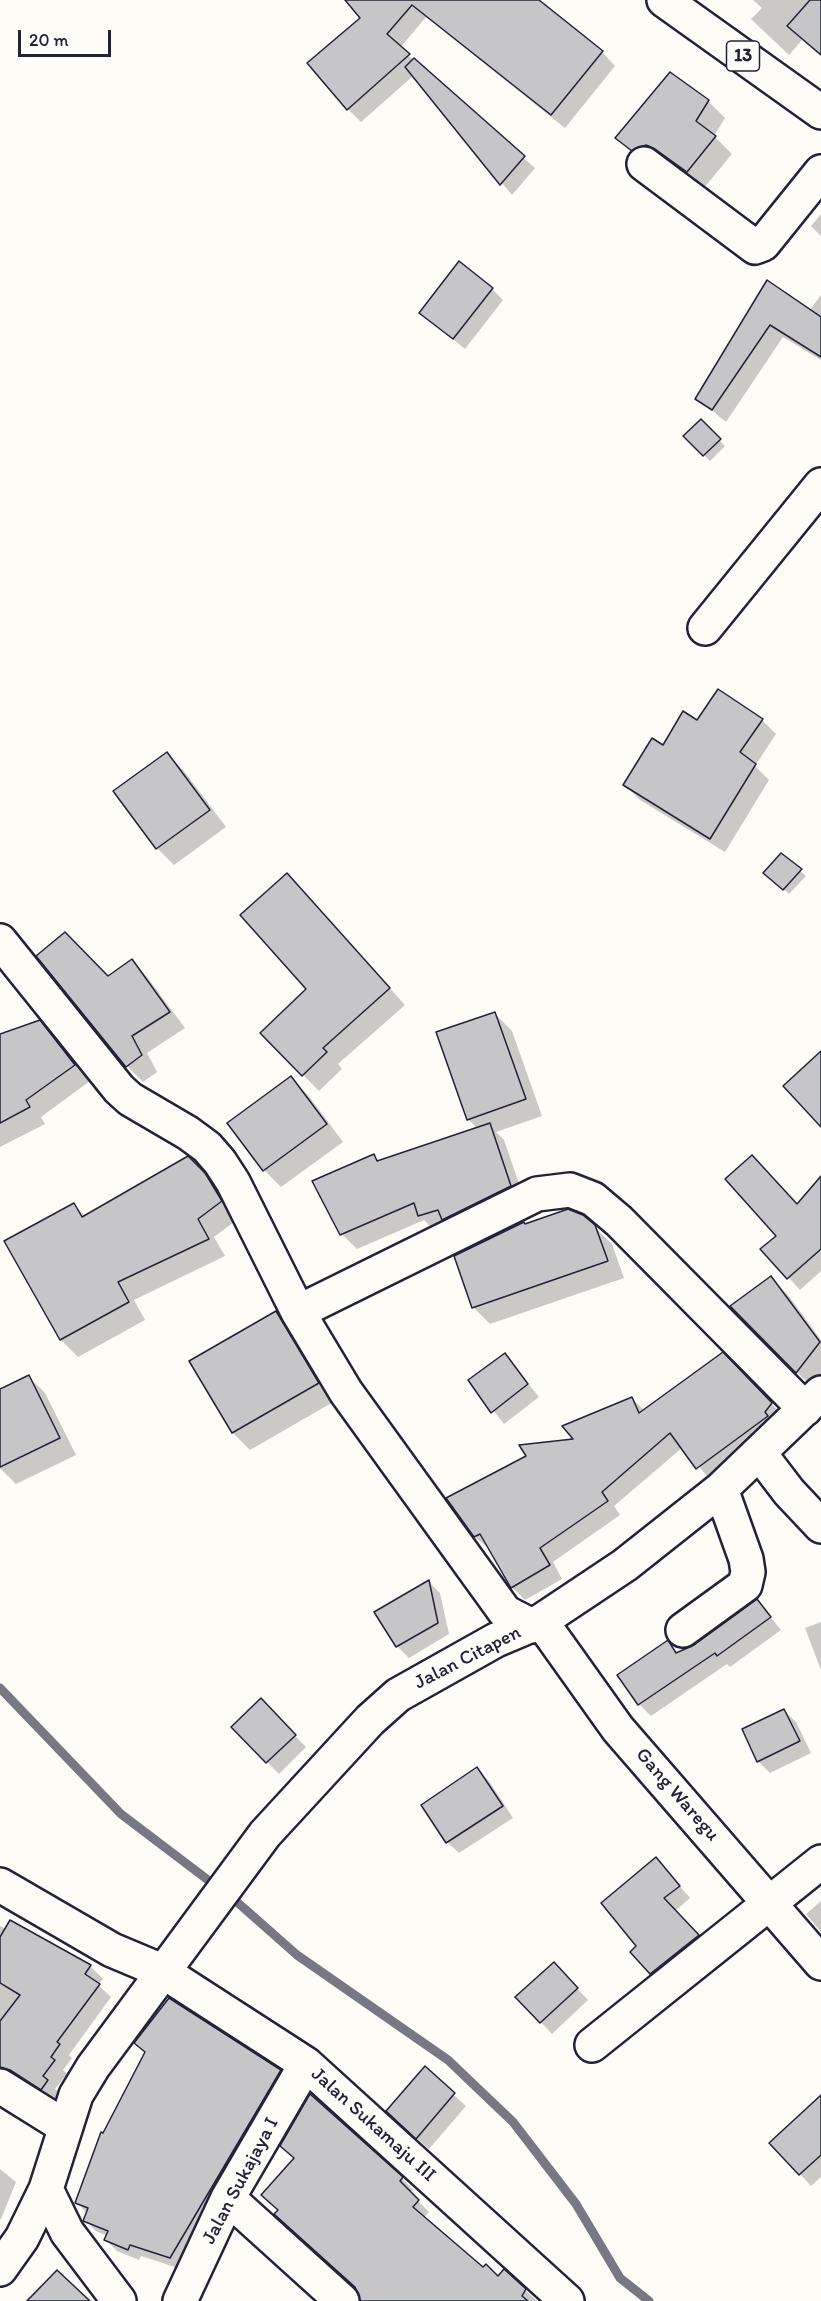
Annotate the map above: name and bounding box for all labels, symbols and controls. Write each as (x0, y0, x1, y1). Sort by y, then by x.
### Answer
scale bar (21, 18, 114, 56)
text: 20 m (29, 29, 69, 51)
road number: 13 (726, 41, 760, 71)
street label: Jalan Citapen (411, 1621, 525, 1695)
street label: Gang Waregu (630, 1743, 724, 1847)
street label: Jalan Sukamaju III (306, 2063, 440, 2187)
street label: Jalan Sukajaya I (198, 2114, 284, 2248)

